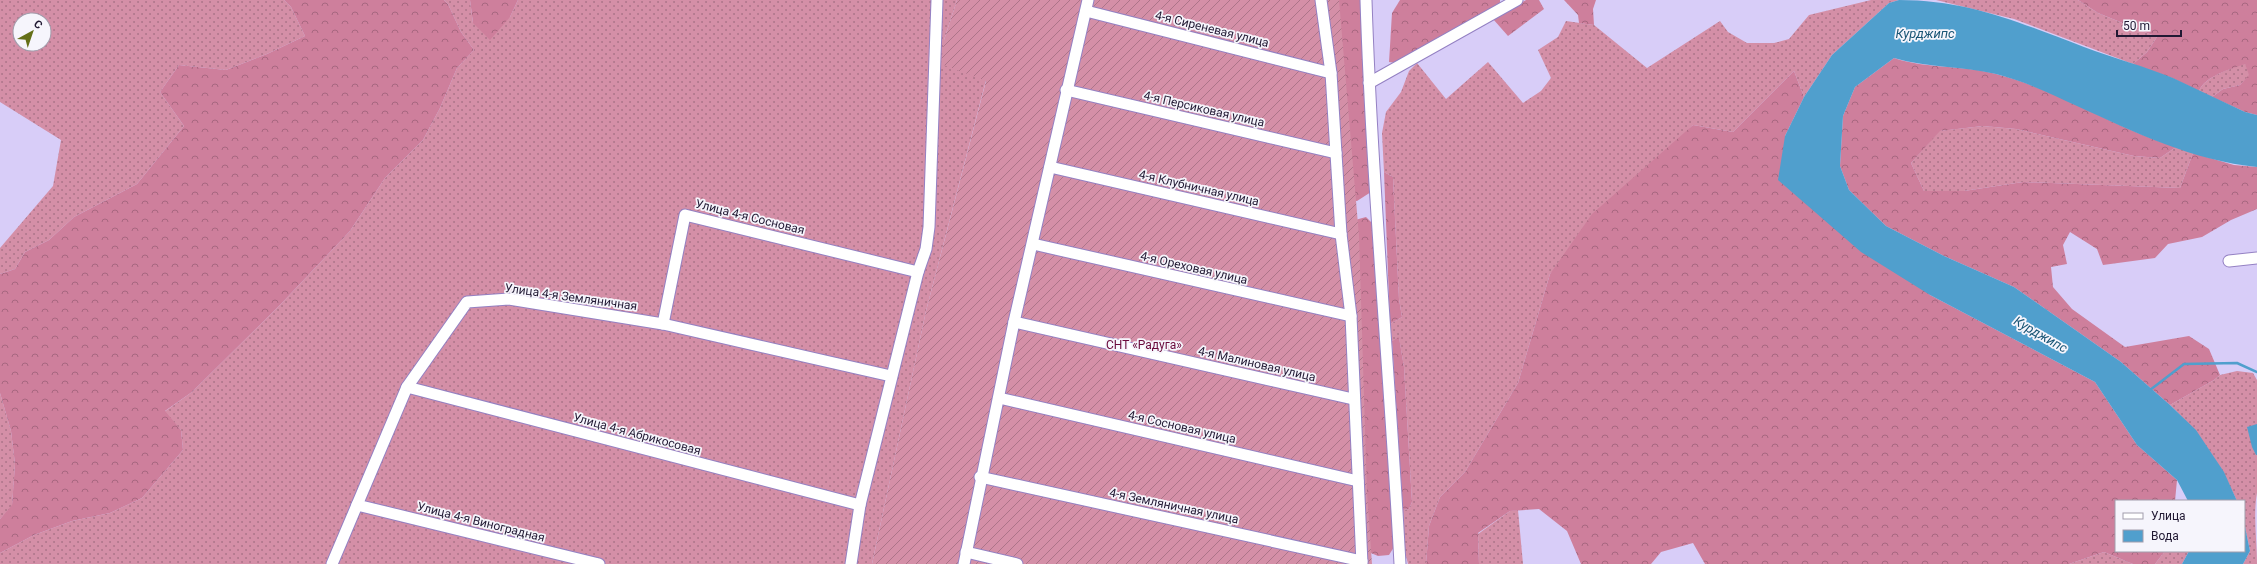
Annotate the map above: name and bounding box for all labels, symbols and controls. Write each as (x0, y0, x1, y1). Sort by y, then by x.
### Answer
street label: 4-я Сиреневая улица (1154, 8, 1270, 50)
north arrow (12, 12, 52, 52)
scale bar (2117, 12, 2181, 38)
text: С (31, 17, 45, 32)
text: 50 m (2123, 19, 2150, 33)
water label: Курджипс (1895, 26, 1955, 41)
street label: 4-я Персиковая улица (1142, 88, 1266, 130)
street label: 4-я Клубничная улица (1138, 167, 1260, 209)
street label: Улица 4-я Сосновая (694, 197, 806, 237)
street label: 4-я Ореховая улица (1139, 249, 1249, 287)
street label: Улица 4-я Земляничная (504, 281, 638, 313)
water label: Курджипс (2011, 313, 2070, 356)
park label: СНТ «Радуга» (1106, 338, 1182, 352)
street label: 4-я Малиновая улица (1197, 344, 1317, 384)
street label: 4-я Сосновая улица (1127, 408, 1237, 446)
street label: Улица 4-я Абрикосовая (572, 410, 702, 458)
street label: 4-я Земляничная улица (1108, 485, 1240, 527)
street label: Улица 4-я Виноградная (416, 499, 546, 545)
legend (2115, 500, 2245, 552)
text: Улица (2151, 509, 2186, 523)
text: Вода (2151, 529, 2179, 543)

